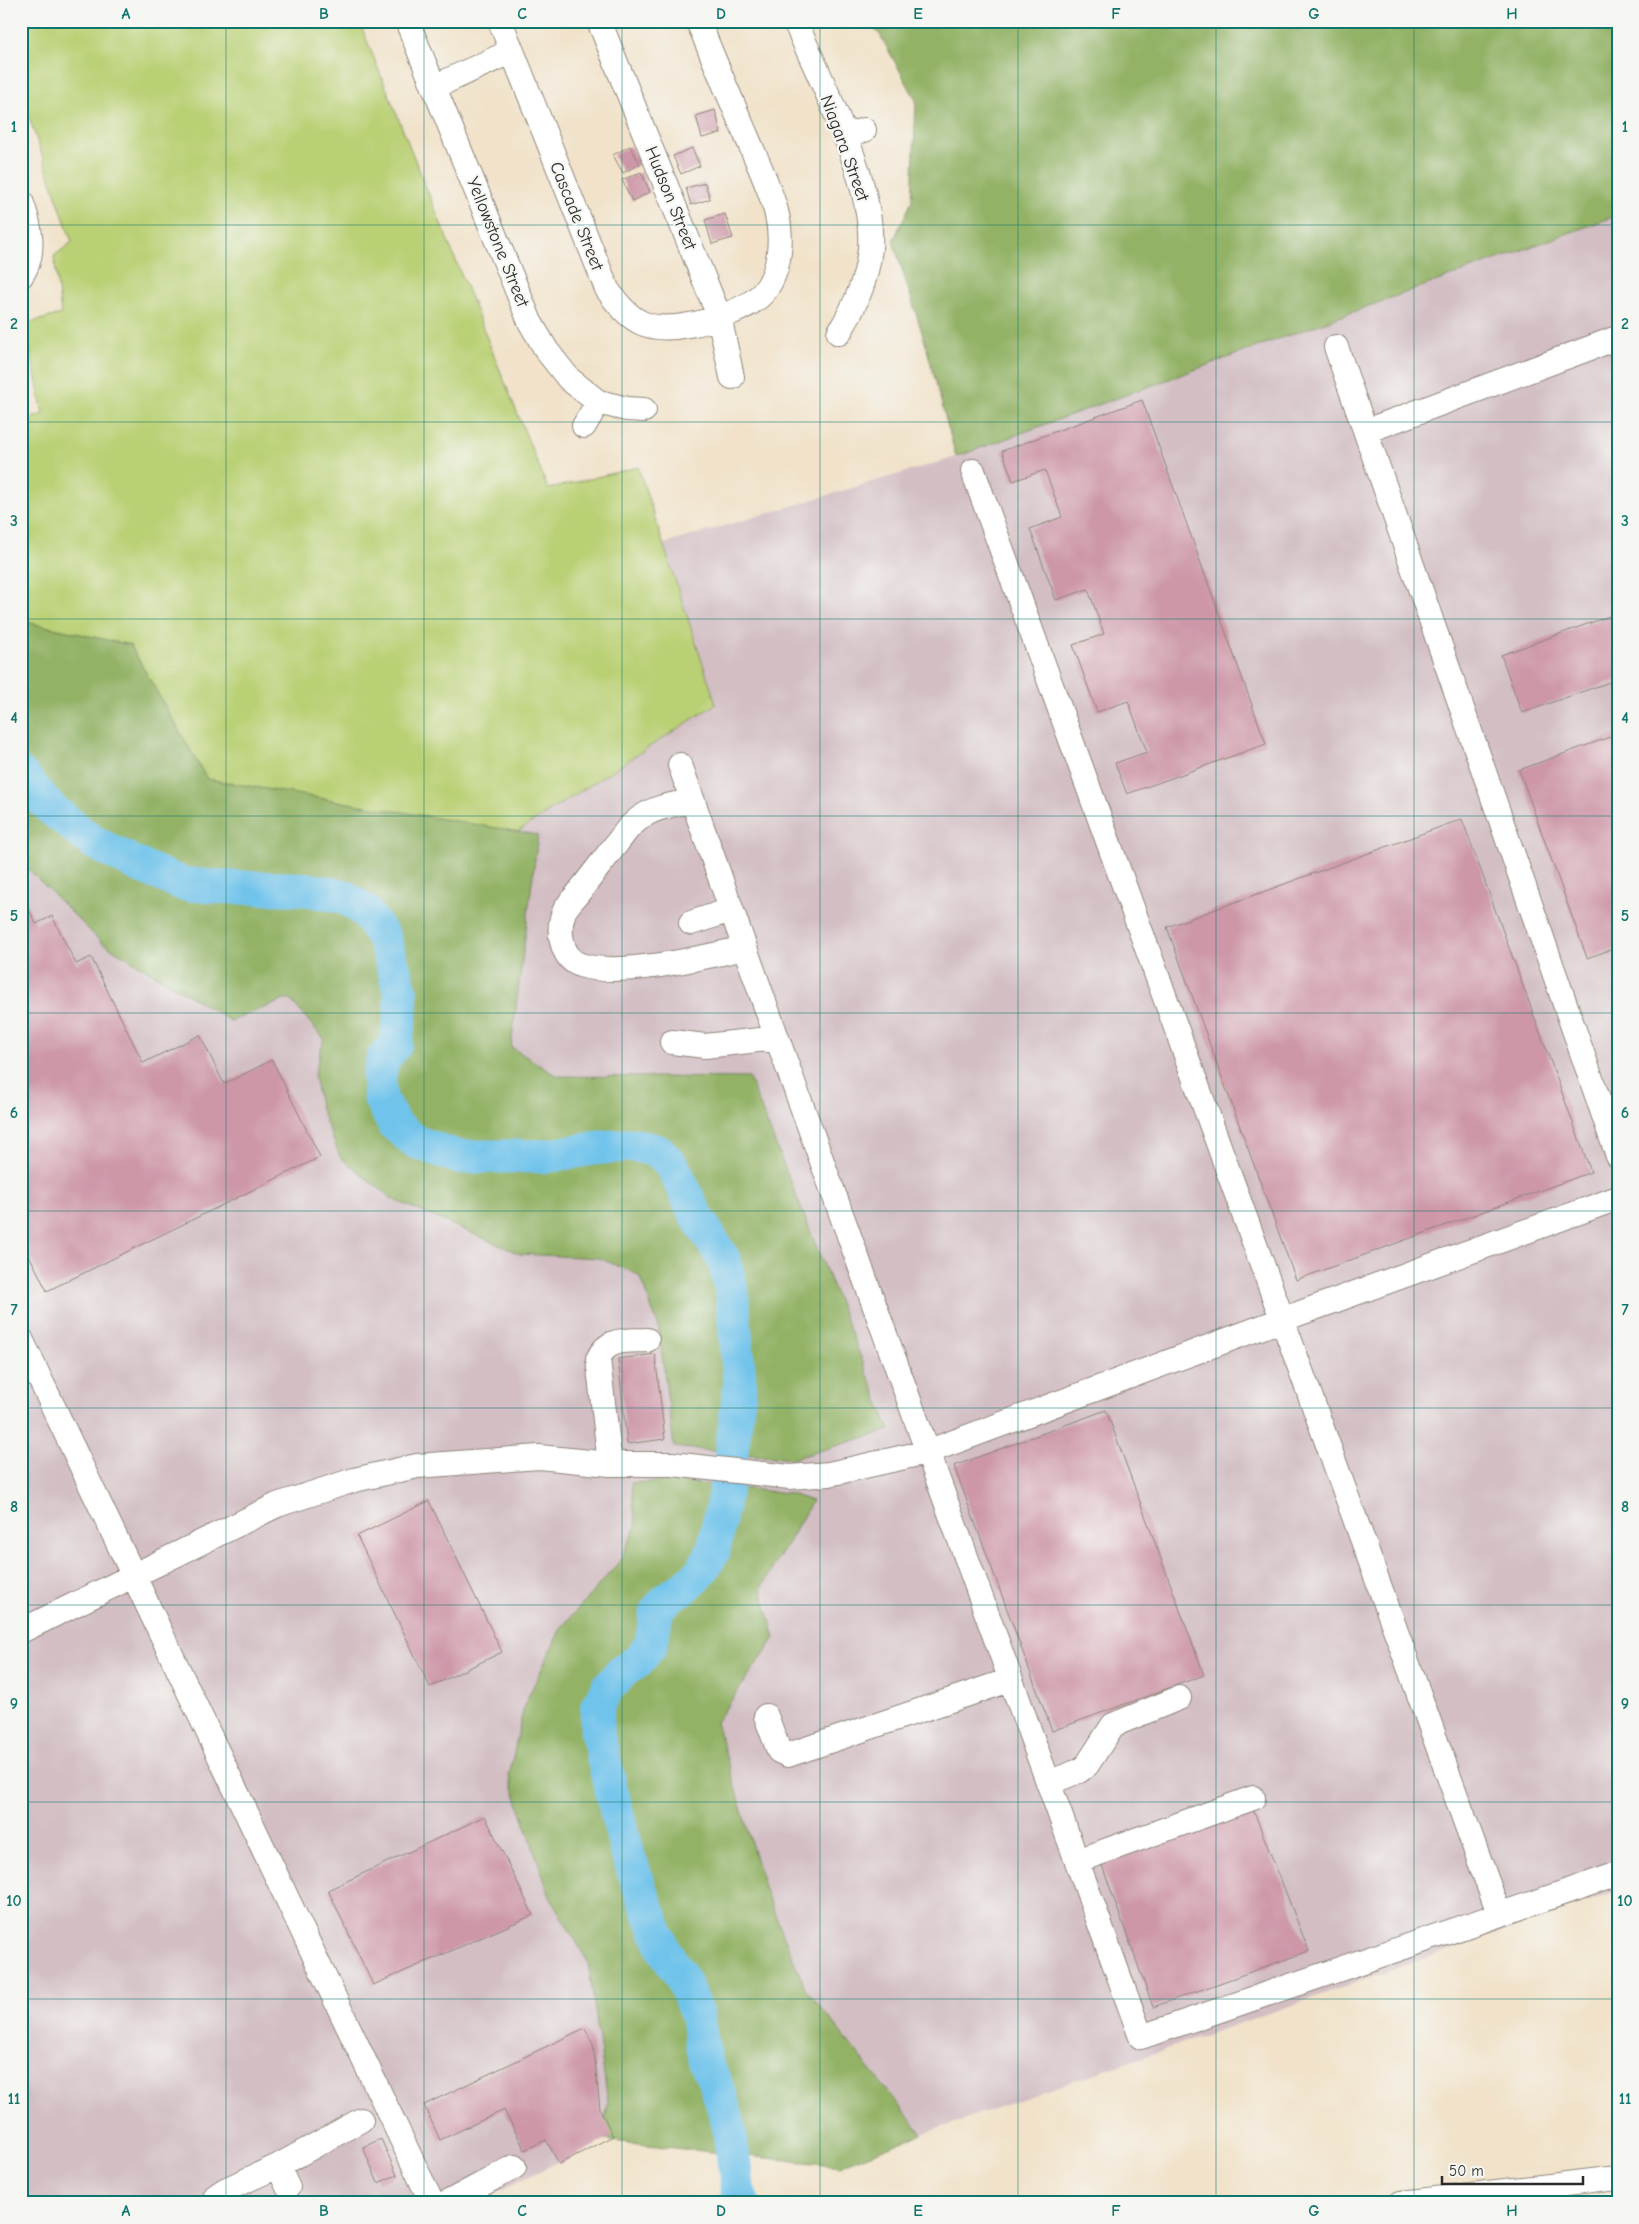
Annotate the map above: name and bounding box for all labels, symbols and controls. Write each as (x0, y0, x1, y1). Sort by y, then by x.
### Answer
text: A (122, 5, 131, 23)
text: B (319, 5, 329, 23)
text: C (517, 5, 527, 23)
text: D (716, 5, 726, 23)
text: E (913, 5, 923, 23)
text: F (1111, 5, 1121, 23)
text: G (1308, 5, 1320, 23)
text: H (1506, 5, 1518, 23)
street label: Niagara Street (816, 92, 874, 205)
text: 1 (11, 118, 17, 136)
text: 1 (1622, 118, 1628, 136)
street label: Hudson Street (640, 143, 701, 254)
street label: Cascade Street (545, 159, 608, 274)
street label: Yellowstone Street (462, 174, 534, 311)
text: 2 (10, 315, 18, 333)
text: 2 (1621, 315, 1629, 333)
text: 3 (10, 512, 18, 530)
text: 3 (1621, 512, 1629, 530)
text: 4 (10, 709, 18, 727)
text: 4 (1621, 709, 1629, 727)
text: 5 (10, 907, 18, 925)
text: 5 (1621, 907, 1629, 925)
text: 6 (10, 1104, 18, 1122)
text: 6 (1621, 1104, 1629, 1122)
text: 7 (10, 1301, 18, 1319)
text: 7 (1621, 1301, 1629, 1319)
text: 8 (10, 1498, 18, 1516)
text: 8 (1621, 1498, 1629, 1516)
text: 9 (10, 1695, 18, 1713)
text: 9 (1621, 1695, 1629, 1713)
text: 10 (6, 1892, 22, 1910)
text: 10 (1617, 1892, 1633, 1910)
text: 11 (8, 2090, 20, 2108)
text: 11 (1619, 2090, 1631, 2108)
scale bar (1442, 2154, 1583, 2186)
text: 50 m (1449, 2162, 1484, 2180)
text: A (122, 2202, 131, 2220)
text: B (319, 2202, 329, 2220)
text: C (517, 2202, 527, 2220)
text: D (716, 2202, 726, 2220)
text: E (913, 2202, 923, 2220)
text: F (1111, 2202, 1121, 2220)
text: G (1308, 2202, 1320, 2220)
text: H (1506, 2202, 1518, 2220)

